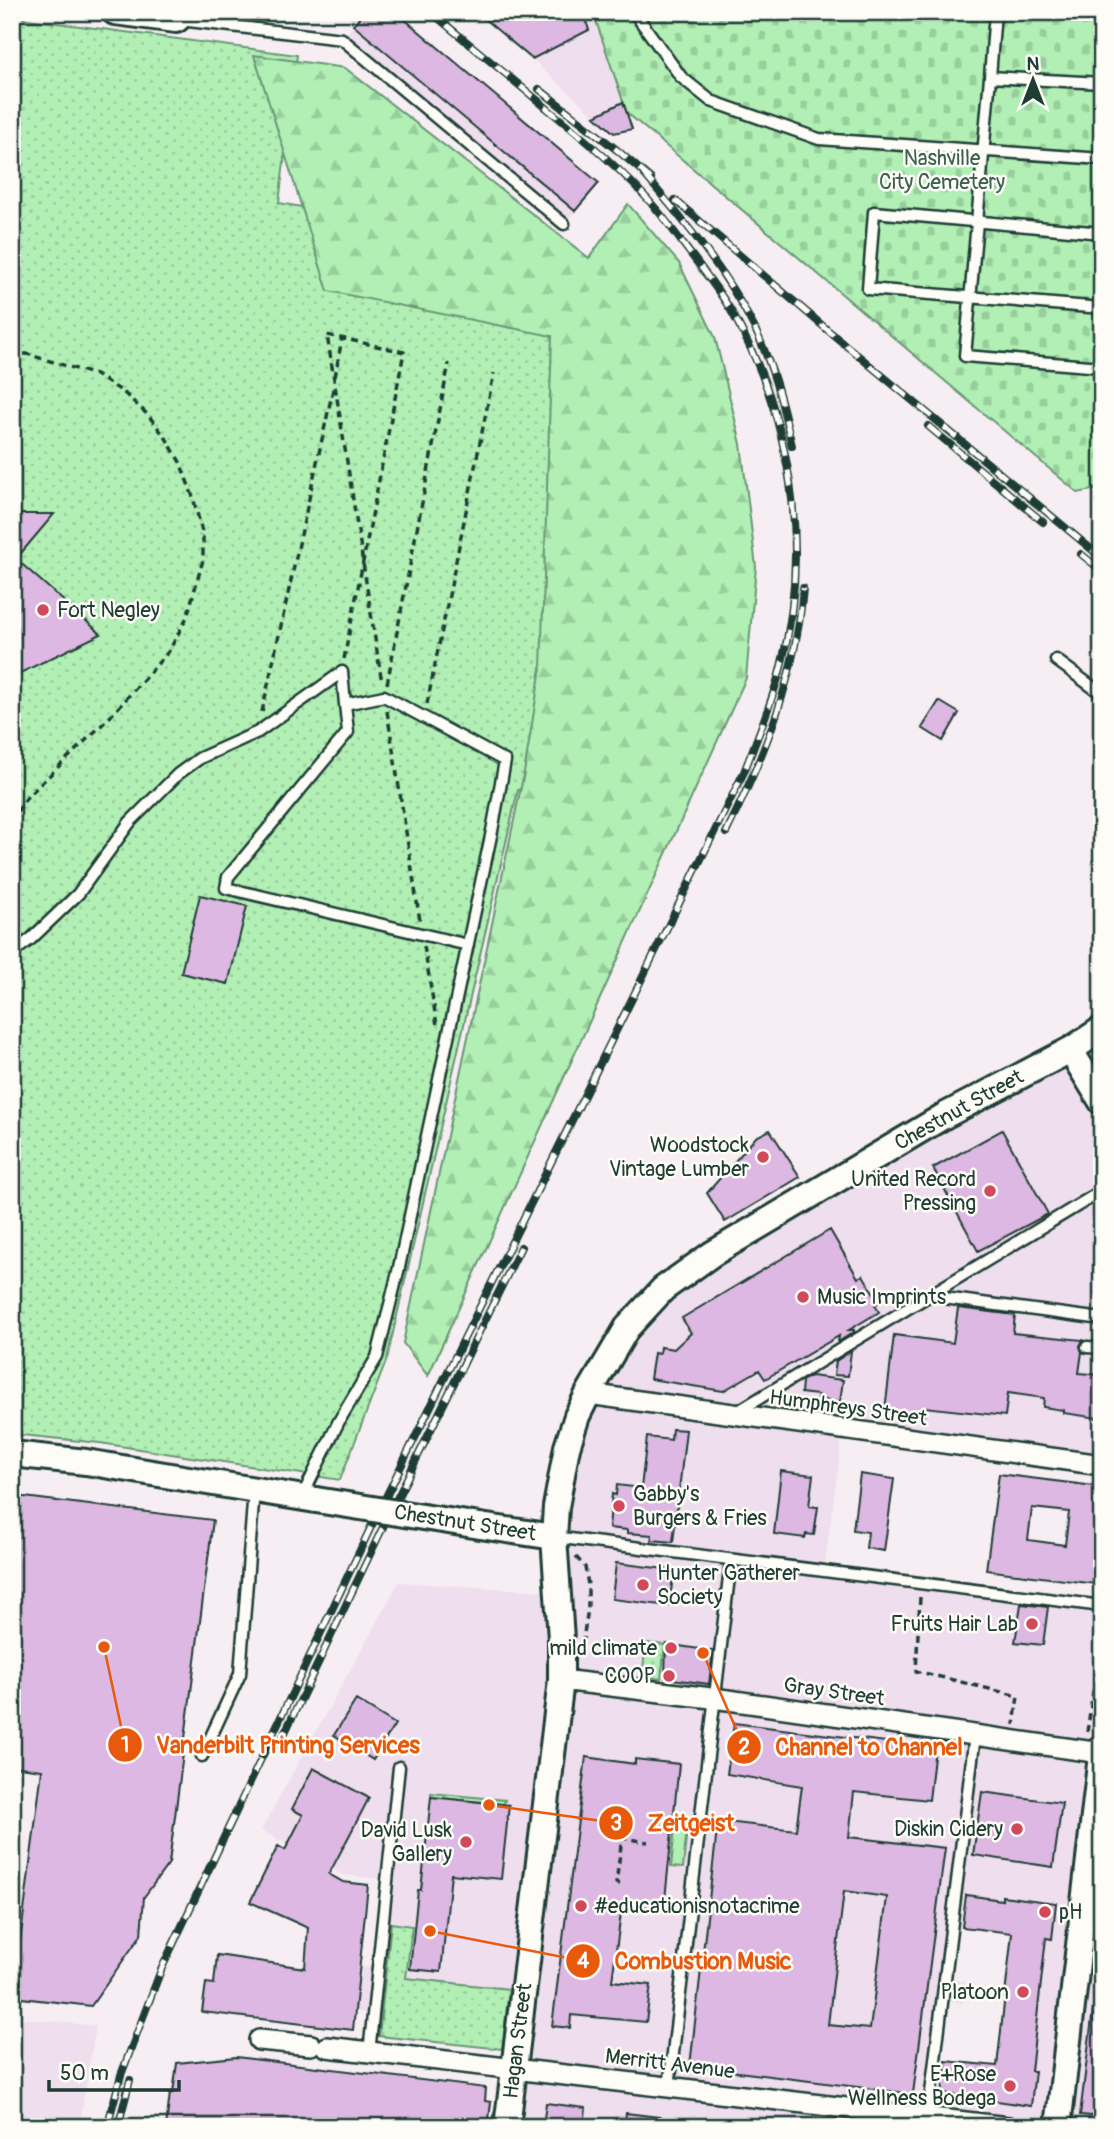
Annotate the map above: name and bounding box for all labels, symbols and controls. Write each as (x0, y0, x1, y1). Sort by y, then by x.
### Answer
north arrow (998, 46, 1068, 116)
text: N (1027, 52, 1040, 76)
park label: Nashville City Cemetery (879, 145, 1005, 196)
place label: Fort Negley (57, 597, 160, 624)
marker: Fort Negley (35, 602, 51, 618)
street label: Chestnut Street (890, 1063, 1029, 1157)
place label: Woodstock Vintage Lumber (609, 1132, 749, 1183)
marker: Woodstock Vintage Lumber (755, 1149, 771, 1165)
place label: United Record Pressing (851, 1166, 976, 1217)
marker: United Record Pressing (982, 1183, 998, 1199)
place label: Music Imprints (817, 1284, 947, 1311)
marker: Music Imprints (795, 1289, 811, 1305)
street label: Humphreys Street (767, 1384, 929, 1433)
place label: Gabby's Burgers & Fries (633, 1481, 767, 1532)
street label: Chestnut Street (392, 1498, 538, 1548)
marker: Gabby's Burgers & Fries (611, 1498, 627, 1514)
place label: Hunter Gatherer Society (657, 1560, 801, 1611)
marker: Hunter Gatherer Society (635, 1577, 651, 1593)
place label: Fruits Hair Lab (890, 1611, 1018, 1638)
marker: Fruits Hair Lab (1024, 1616, 1040, 1632)
place label: mild climate (549, 1635, 658, 1662)
marker: mild climate (663, 1640, 679, 1656)
place label: COOP (605, 1663, 655, 1690)
marker: COOP (661, 1668, 677, 1684)
street label: Gray Street (782, 1672, 887, 1713)
callout: Vanderbilt Printing Services (107, 1723, 434, 1767)
callout: Channel to Channel (727, 1725, 977, 1769)
text: Vanderbilt Printing Services (156, 1731, 420, 1760)
text: 1 (121, 1732, 129, 1759)
text: Channel to Channel (775, 1733, 963, 1762)
text: 2 (738, 1734, 750, 1761)
callout: Zeitgeist (598, 1801, 748, 1845)
text: Zeitgeist (648, 1809, 735, 1838)
text: 3 (610, 1810, 622, 1837)
place label: Diskin Cidery (894, 1816, 1003, 1843)
place label: David Lusk Gallery (360, 1817, 452, 1868)
marker: Diskin Cidery (1009, 1821, 1025, 1837)
marker: David Lusk Gallery (458, 1834, 474, 1850)
place label: #educationisnotacrime (594, 1893, 800, 1920)
marker: #educationisnotacrime (573, 1898, 589, 1914)
place label: pH (1059, 1899, 1082, 1926)
marker: pH (1037, 1904, 1053, 1920)
callout: Combustion Music (566, 1939, 806, 1983)
text: Combustion Music (614, 1947, 792, 1976)
text: 4 (577, 1948, 590, 1975)
place label: Platoon (941, 1979, 1009, 2006)
street label: Hagan Street (498, 1981, 539, 2100)
marker: Platoon (1015, 1984, 1031, 2000)
street label: Merritt Avenue (604, 2043, 737, 2085)
scale bar (49, 2048, 178, 2092)
text: 50 m (60, 2060, 109, 2087)
place label: E+Rose Wellness Bodega (848, 2061, 997, 2112)
marker: E+Rose Wellness Bodega (1002, 2078, 1018, 2094)

